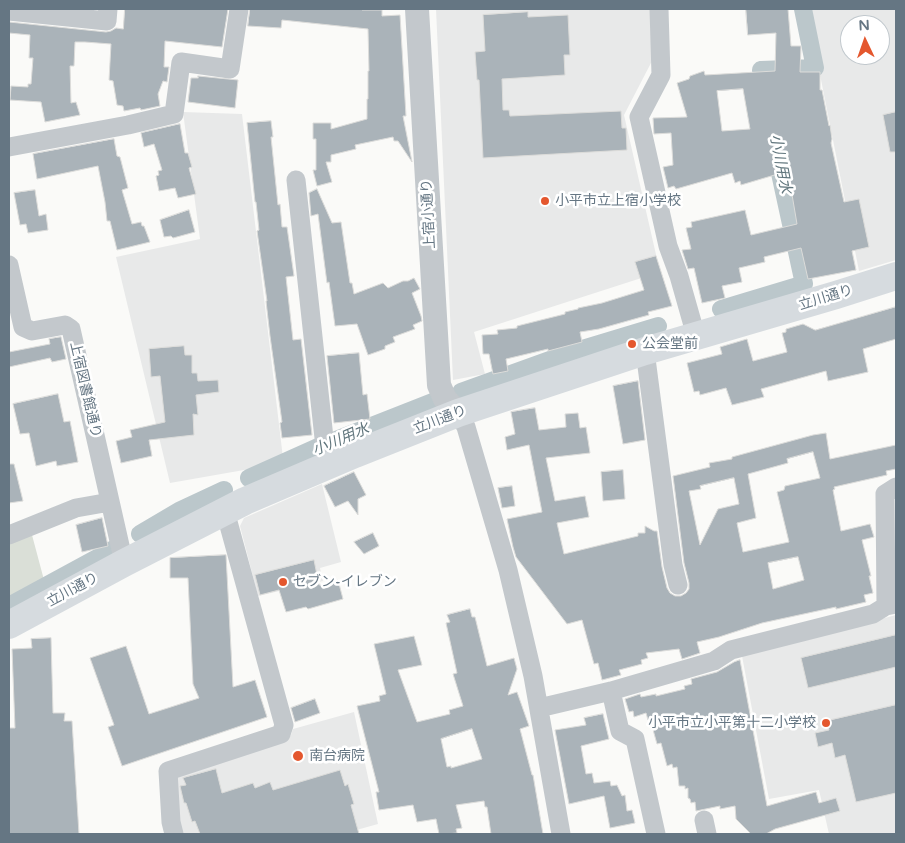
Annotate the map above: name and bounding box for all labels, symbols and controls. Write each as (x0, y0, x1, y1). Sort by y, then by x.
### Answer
north arrow (840, 15, 890, 65)
text: N (858, 17, 870, 34)
water label: 小川用水 (765, 133, 795, 195)
street label: 上宿小通り (419, 179, 439, 249)
place label: 小平市立上宿小学校 (555, 193, 681, 209)
marker: 小平市立上宿小学校 (539, 195, 551, 207)
street label: 立川通り (797, 282, 855, 314)
place label: 公会堂前 (642, 336, 698, 352)
marker: 公会堂前 (626, 338, 638, 350)
street label: 上宿図書館通り (66, 340, 104, 440)
street label: 立川通り (411, 402, 469, 438)
water label: 小川用水 (310, 420, 372, 460)
street label: 立川通り (44, 569, 102, 611)
place label: セブン-イレブン (293, 574, 397, 590)
marker: セブン-イレブン (277, 576, 289, 588)
place label: 小平市立小平第十二小学校 (648, 715, 816, 731)
marker: 小平市立小平第十二小学校 (820, 717, 832, 729)
place label: 南台病院 (309, 748, 365, 764)
marker: 南台病院 (291, 749, 305, 763)

